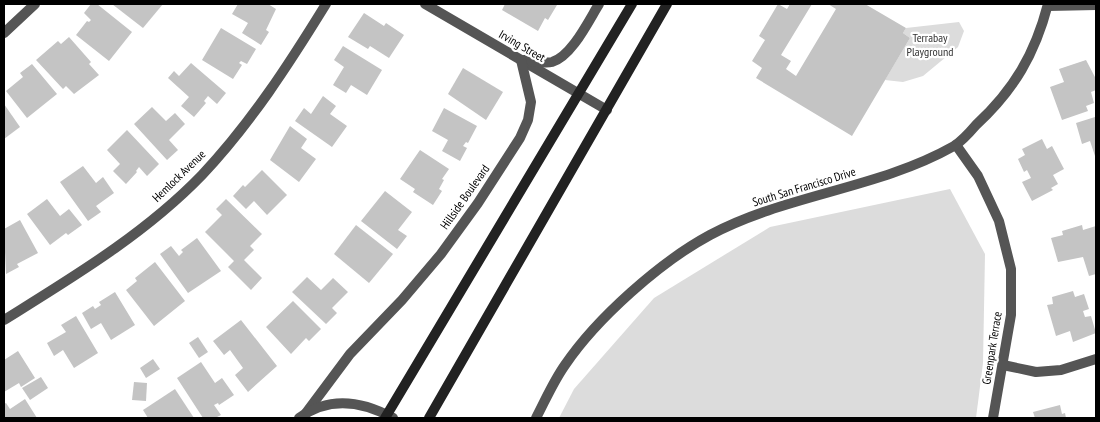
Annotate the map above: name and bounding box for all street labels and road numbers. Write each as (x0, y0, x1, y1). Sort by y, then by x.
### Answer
street label: Irving Street (496, 26, 549, 65)
street label: Hemlock Avenue (149, 146, 208, 205)
street label: Hillside Boulevard (437, 161, 492, 232)
street label: South San Francisco Drive (750, 164, 857, 209)
street label: Greenpark Terrace (978, 310, 1005, 385)

